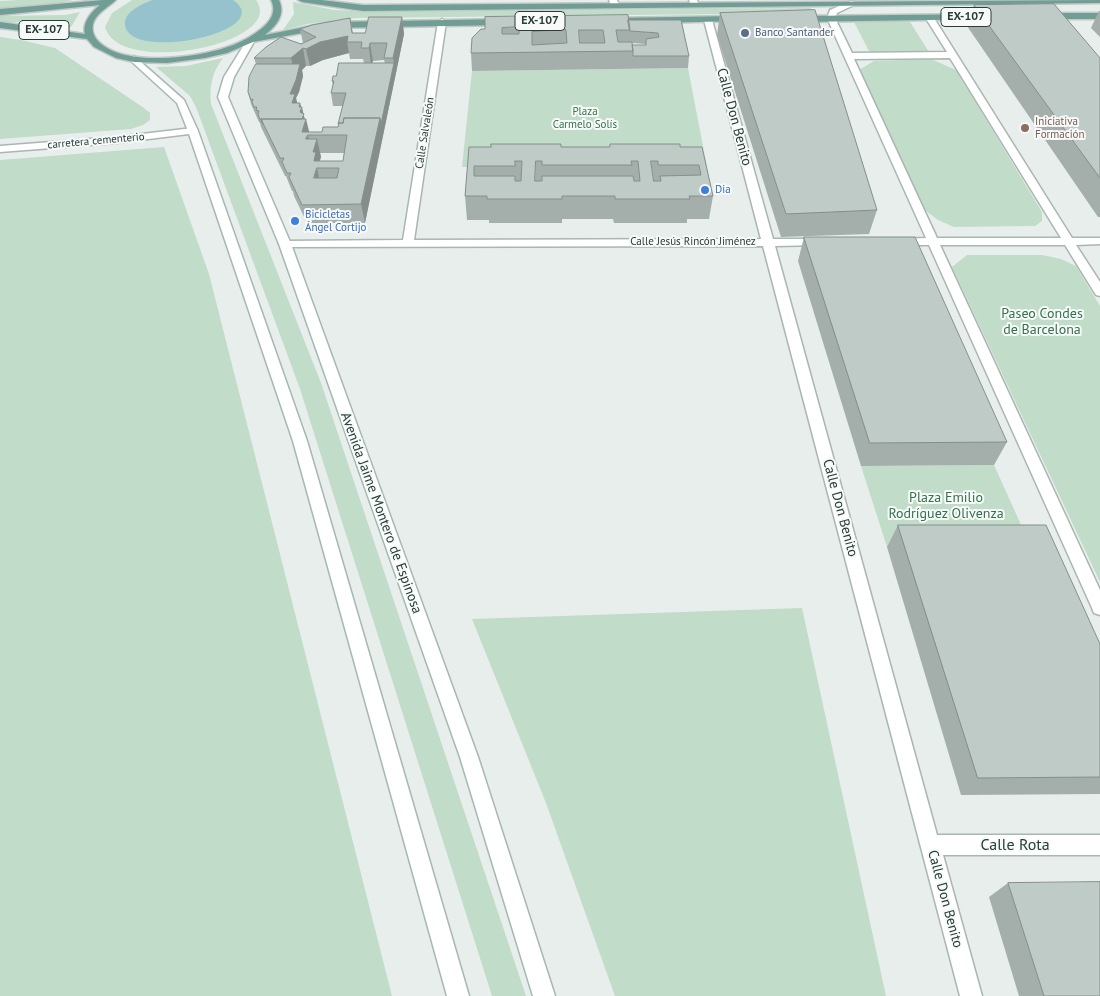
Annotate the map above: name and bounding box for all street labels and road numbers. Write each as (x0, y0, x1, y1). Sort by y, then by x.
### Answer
road number: EX-107 (941, 8, 991, 26)
road number: EX-107 (515, 12, 565, 30)
road number: EX-107 (19, 20, 69, 40)
street label: Calle Don Benito (713, 66, 755, 168)
street label: Calle Salvaleón (413, 96, 437, 170)
street label: carretera cementerio (47, 130, 145, 152)
street label: Calle Jesús Rincón Jiménez (630, 235, 756, 249)
street label: Avenida Jaime Montero de Espinosa (337, 410, 425, 616)
street label: Calle Don Benito (819, 457, 861, 559)
street label: Calle Rota (980, 835, 1050, 855)
street label: Calle Don Benito (924, 848, 966, 950)

